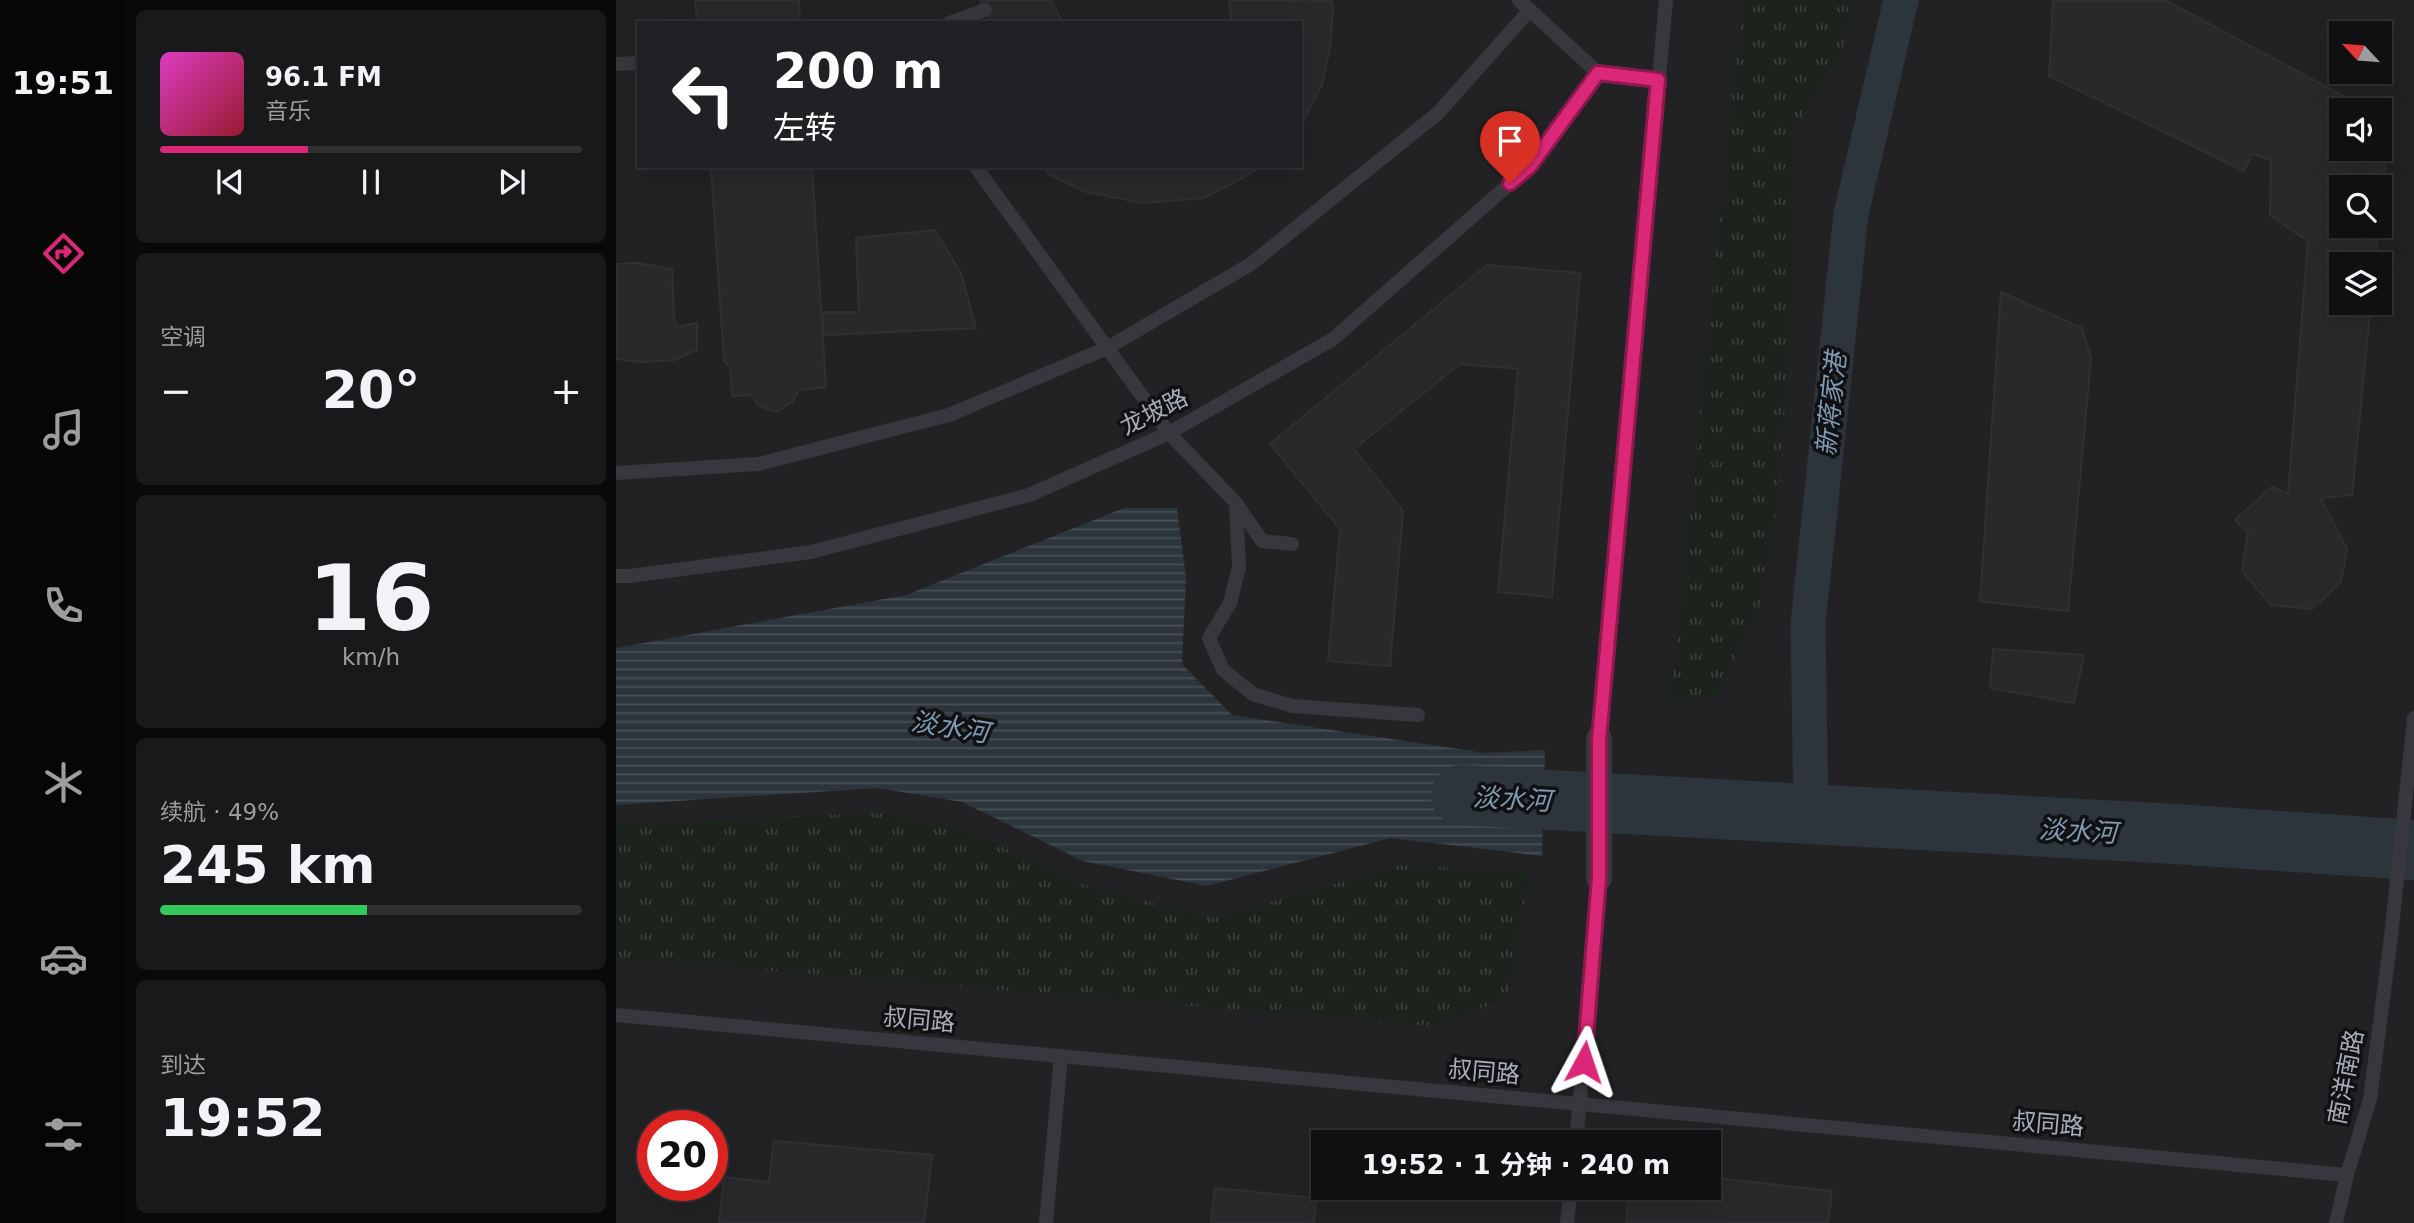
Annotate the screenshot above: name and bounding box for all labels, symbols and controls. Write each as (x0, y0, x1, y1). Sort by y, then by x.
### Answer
north arrow (2329, 21, 2392, 84)
map controls (2329, 21, 2392, 315)
text: 200 m (773, 43, 943, 100)
icon: left (658, 49, 749, 140)
text: 96.1 FM (265, 62, 382, 92)
text: 19:51 (12, 64, 114, 102)
text: 音乐 (265, 98, 311, 124)
button: sound (2329, 98, 2392, 161)
text: 左转 (773, 109, 837, 147)
pin (1480, 111, 1540, 183)
icon: arrive (1491, 122, 1529, 160)
icon: previous (211, 163, 249, 201)
icon: pause (352, 163, 390, 201)
icon: next (493, 163, 531, 201)
button: search (2329, 175, 2392, 238)
icon: directions (39, 229, 88, 278)
button: layers (2329, 252, 2392, 315)
text: 空调 (160, 324, 206, 350)
water label: 新蒋家港 (1811, 347, 1852, 457)
text: 20° (322, 360, 420, 420)
text: − (160, 369, 192, 413)
text: + (550, 369, 582, 413)
street label: 龙坡路 (1116, 383, 1192, 441)
icon: music (39, 405, 88, 454)
text: 16 (308, 546, 434, 651)
icon: phone (39, 581, 88, 630)
text: km/h (342, 644, 400, 670)
water label: 淡水河 (909, 706, 996, 749)
icon: climate (39, 758, 88, 807)
water label: 淡水河 (1472, 782, 1557, 816)
text: 续航 · 49% (160, 799, 279, 825)
water label: 淡水河 (2038, 814, 2123, 848)
text: 245 km (160, 835, 375, 895)
icon: car (39, 934, 88, 983)
street label: 叔同路 (882, 1003, 956, 1037)
position arrow (1547, 1025, 1621, 1099)
street label: 南洋南路 (2323, 1027, 2369, 1127)
text: 到达 (160, 1052, 206, 1078)
street label: 叔同路 (1447, 1055, 1521, 1089)
text: 19:52 (160, 1088, 326, 1148)
street label: 叔同路 (2011, 1107, 2085, 1141)
icon: filters (39, 1110, 88, 1159)
speed limit sign: 20 (637, 1110, 728, 1201)
text: 19:52 · 1 分钟 · 240 m (1362, 1150, 1670, 1180)

